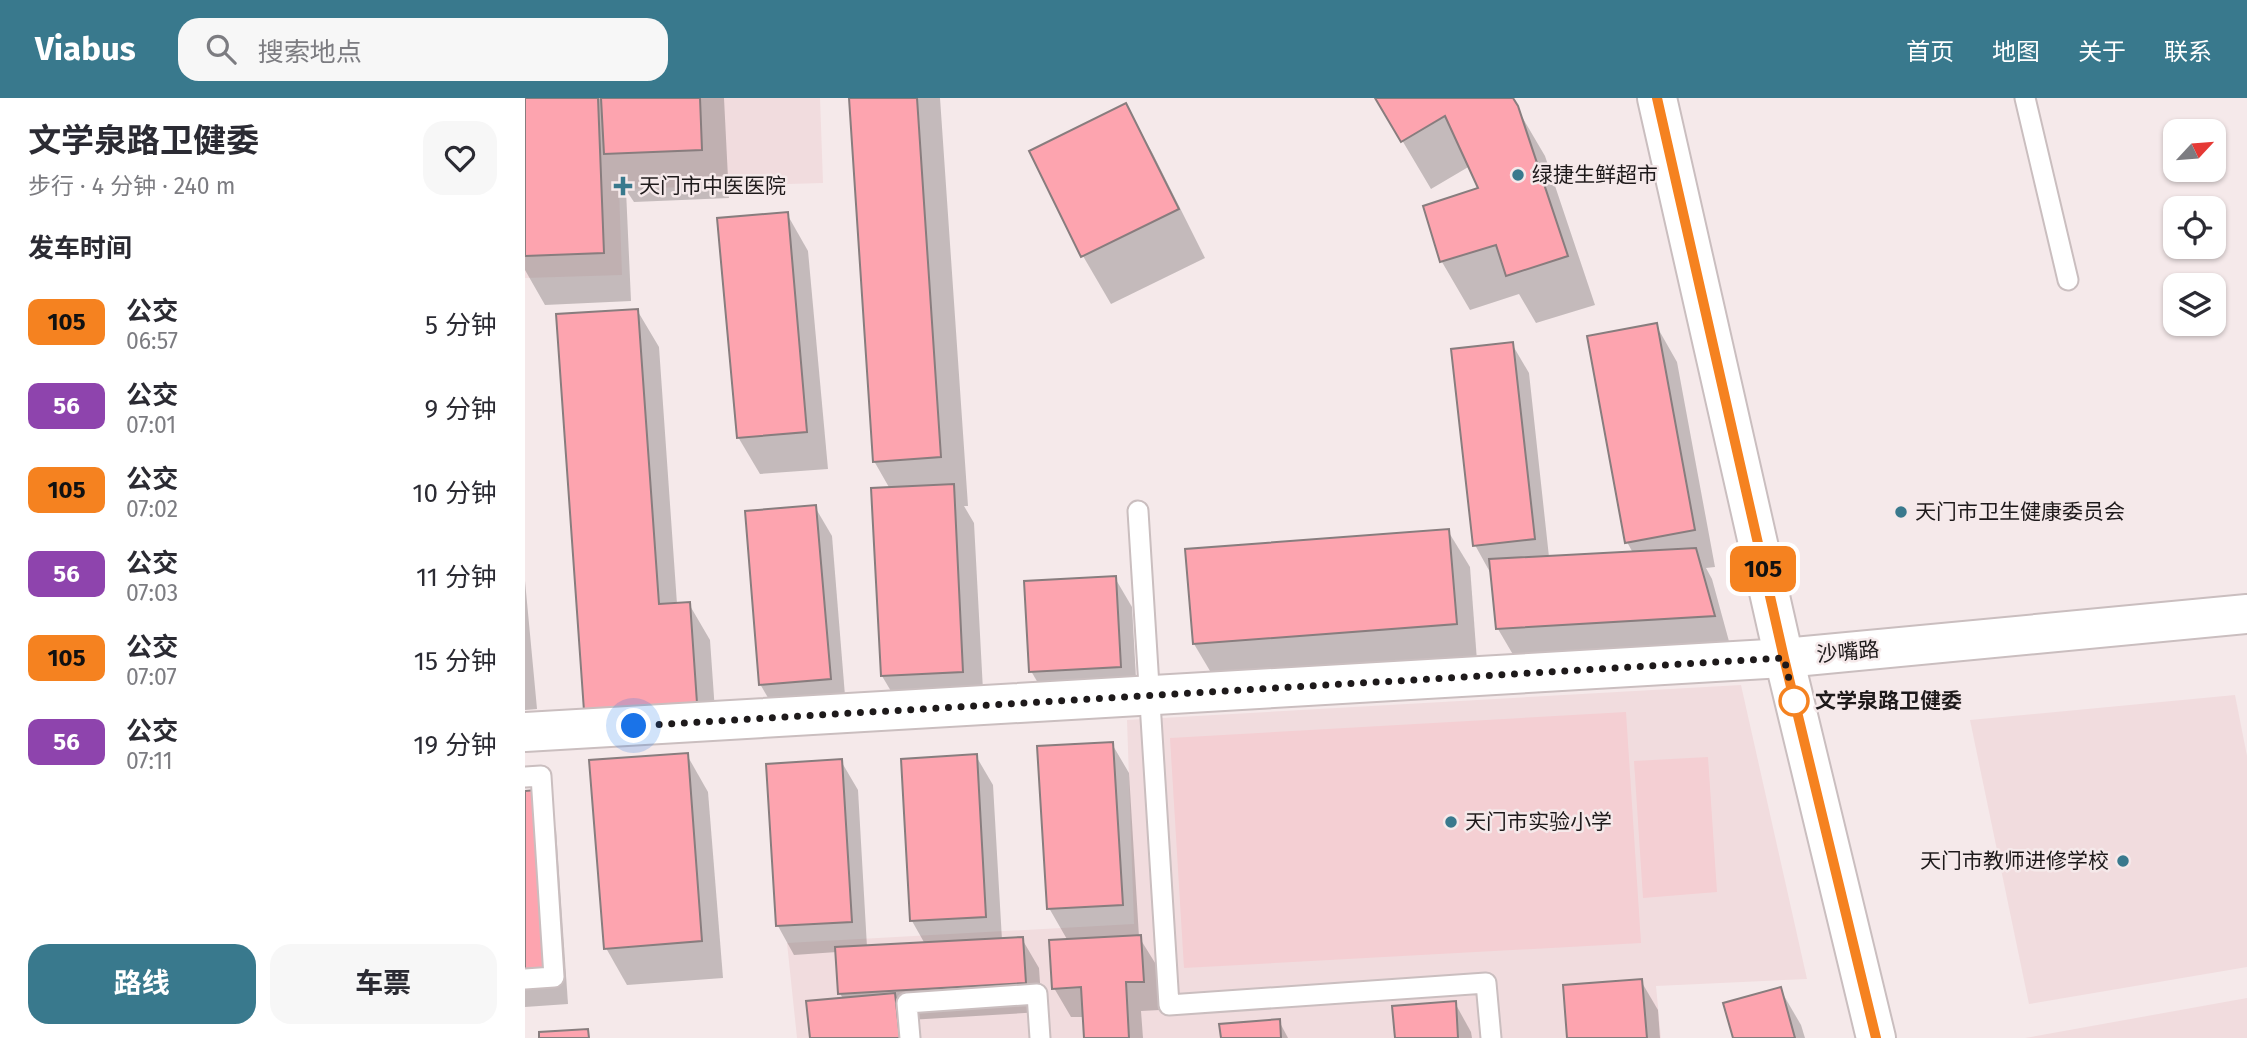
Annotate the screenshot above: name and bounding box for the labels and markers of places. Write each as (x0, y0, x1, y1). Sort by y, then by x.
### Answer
place label: 绿捷生鲜超市 (1532, 162, 1658, 188)
marker: 绿捷生鲜超市 (1510, 167, 1526, 183)
place label: 天门市中医医院 (639, 173, 786, 199)
marker: 天门市中医医院 (613, 176, 633, 196)
place label: 天门市卫生健康委员会 (1915, 499, 2125, 525)
marker: 天门市卫生健康委员会 (1893, 504, 1909, 520)
marker: 文学泉路卫健委 (1779, 686, 1809, 716)
place label: 文学泉路卫健委 (1815, 688, 1962, 714)
place label: 天门市实验小学 (1465, 809, 1612, 835)
marker: 天门市实验小学 (1443, 814, 1459, 830)
place label: 天门市教师进修学校 (1920, 848, 2109, 874)
marker: 天门市教师进修学校 (2115, 853, 2131, 869)

